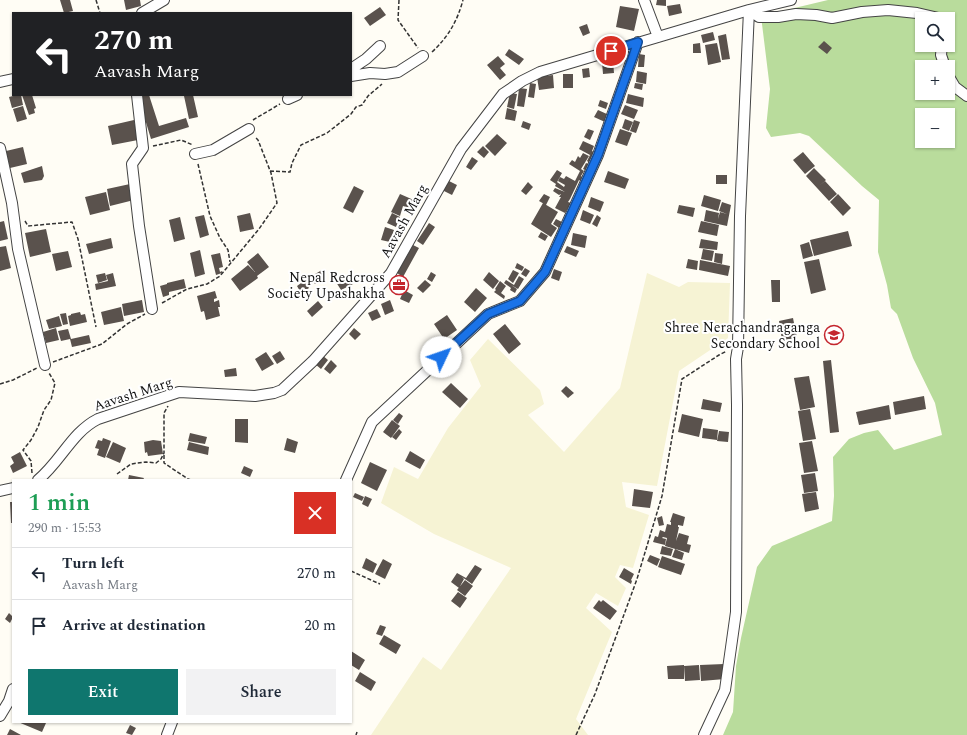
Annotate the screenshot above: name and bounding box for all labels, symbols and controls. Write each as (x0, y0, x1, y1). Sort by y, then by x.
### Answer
map controls (915, 12, 955, 148)
button: search (915, 12, 955, 52)
text: 270 m (94, 19, 173, 62)
icon: left (28, 28, 80, 80)
pin (594, 34, 628, 68)
icon: arrive (600, 40, 622, 62)
text: Aavash Marg (94, 58, 199, 85)
button: + (915, 60, 955, 100)
button: − (915, 108, 955, 148)
street label: Aavash Marg (375, 180, 433, 262)
place label: Nepal Redcross Society Upashakha (267, 267, 385, 304)
office icon: Nepal Redcross Society Upashakha (388, 274, 410, 296)
place label: Shree Nerachandraganga Secondary School (664, 317, 820, 354)
school or university icon: Shree Nerachandraganga Secondary School (823, 324, 845, 346)
position arrow (420, 336, 462, 378)
street label: Aavash Marg (91, 371, 175, 417)
text: 1 min (28, 485, 90, 521)
button: close (294, 492, 336, 534)
text: 290 m · 15:53 (28, 518, 101, 538)
text: Turn left (62, 552, 124, 575)
text: 270 m (297, 562, 336, 585)
icon: left (28, 563, 50, 585)
text: Aavash Marg (62, 575, 138, 595)
text: Arrive at destination (62, 614, 206, 637)
text: 20 m (304, 614, 336, 637)
icon: arrive (28, 615, 50, 637)
button: Exit (28, 669, 178, 715)
button: Share (186, 669, 336, 715)

